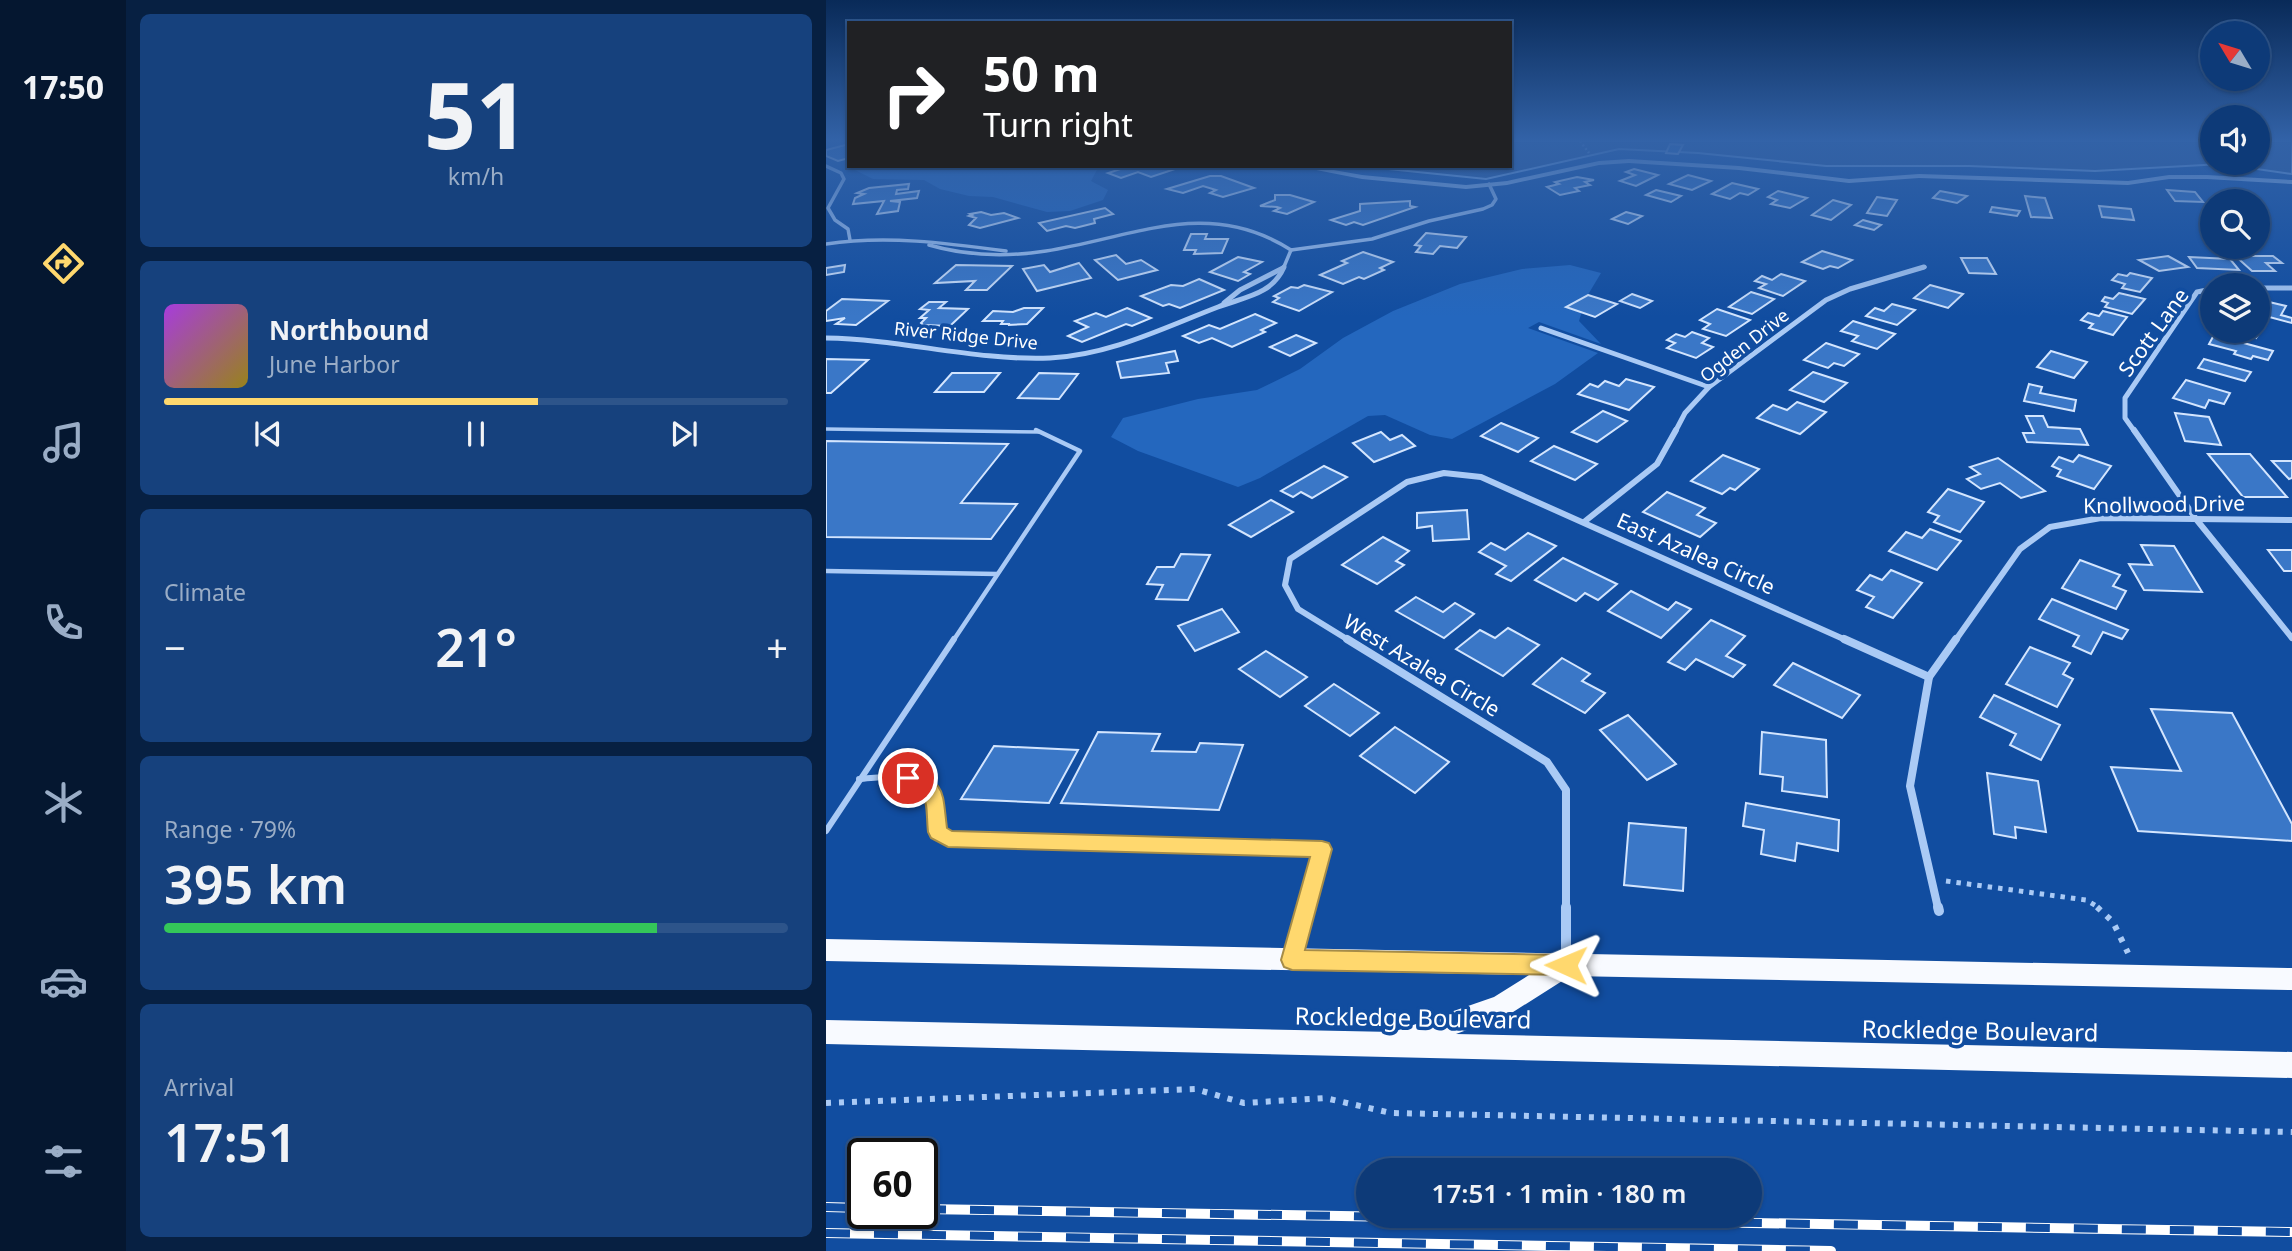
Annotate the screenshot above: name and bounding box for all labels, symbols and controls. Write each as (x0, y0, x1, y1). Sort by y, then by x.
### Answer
north arrow (2200, 21, 2270, 91)
map controls (2200, 21, 2270, 343)
text: 50 m (983, 40, 1100, 106)
icon: right (868, 49, 959, 140)
text: 51 (424, 52, 528, 176)
text: 17:50 (22, 65, 104, 108)
text: Turn right (983, 103, 1133, 146)
button: sound (2200, 105, 2270, 175)
text: km/h (448, 160, 504, 192)
button: search (2200, 189, 2270, 259)
icon: directions (39, 239, 88, 288)
button: layers (2200, 273, 2270, 343)
street label: Scott Lane (2112, 282, 2194, 382)
street label: Ogden Drive (1695, 303, 1793, 387)
text: Northbound (269, 312, 429, 348)
street label: River Ridge Drive (893, 316, 1039, 354)
text: June Harbor (269, 348, 400, 380)
icon: previous (249, 415, 287, 453)
icon: pause (457, 415, 495, 453)
icon: next (665, 415, 703, 453)
icon: music (39, 418, 88, 467)
street label: Knollwood Drive (2083, 489, 2245, 519)
street label: East Azalea Circle (1612, 506, 1780, 600)
text: Climate (164, 576, 246, 608)
icon: phone (39, 598, 88, 647)
street label: West Azalea Circle (1339, 607, 1505, 723)
text: 21° (435, 611, 517, 682)
text: − (164, 621, 186, 673)
text: + (766, 621, 788, 673)
pin (878, 748, 938, 808)
icon: arrive (889, 759, 927, 797)
icon: climate (39, 778, 88, 827)
text: Range · 79% (164, 813, 296, 845)
text: 395 km (164, 848, 347, 919)
position arrow (1529, 928, 1603, 1002)
icon: car (39, 957, 88, 1006)
street label: Rockledge Boulevard (1294, 998, 1532, 1036)
street label: Rockledge Boulevard (1861, 1011, 2099, 1049)
text: Arrival (164, 1071, 234, 1103)
text: 17:51 (164, 1106, 297, 1177)
icon: filters (39, 1137, 88, 1186)
speed limit sign: 60 (847, 1138, 938, 1229)
text: 17:51 · 1 min · 180 m (1432, 1175, 1686, 1211)

